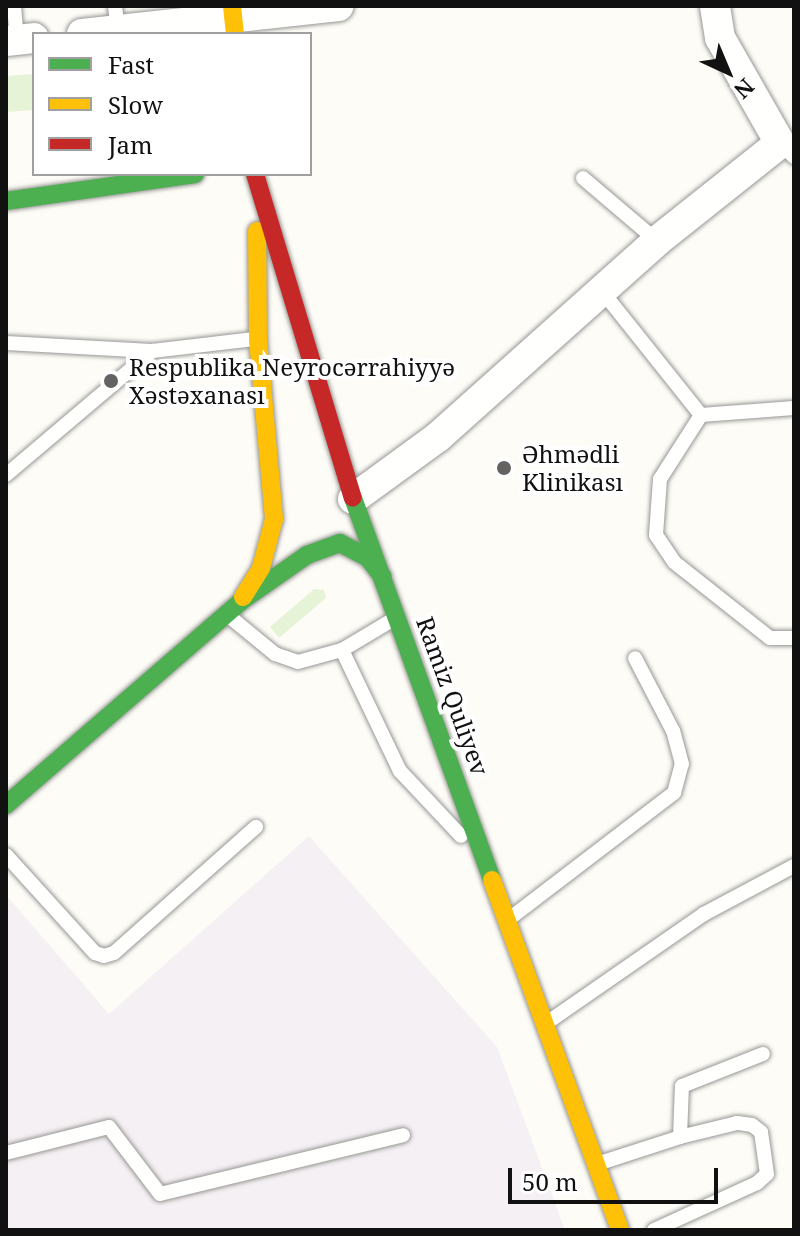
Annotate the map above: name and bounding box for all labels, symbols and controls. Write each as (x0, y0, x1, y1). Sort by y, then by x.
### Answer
legend (32, 32, 312, 176)
north arrow (688, 32, 768, 112)
text: Fast (108, 48, 154, 81)
text: N (728, 72, 761, 106)
text: Slow (108, 88, 163, 121)
text: Jam (108, 128, 153, 161)
place label: Respublika Neyrocərrahiyyə Xəstəxanası (129, 353, 455, 409)
marker: Respublika Neyrocərrahiyyə Xəstəxanası (100, 370, 122, 392)
place label: Əhmədli Klinikası (522, 440, 623, 496)
marker: Əhmədli Klinikası (493, 457, 515, 479)
street label: Ramiz Quliyev (411, 613, 495, 779)
scale bar (512, 1152, 722, 1202)
text: 50 m (522, 1165, 578, 1198)

